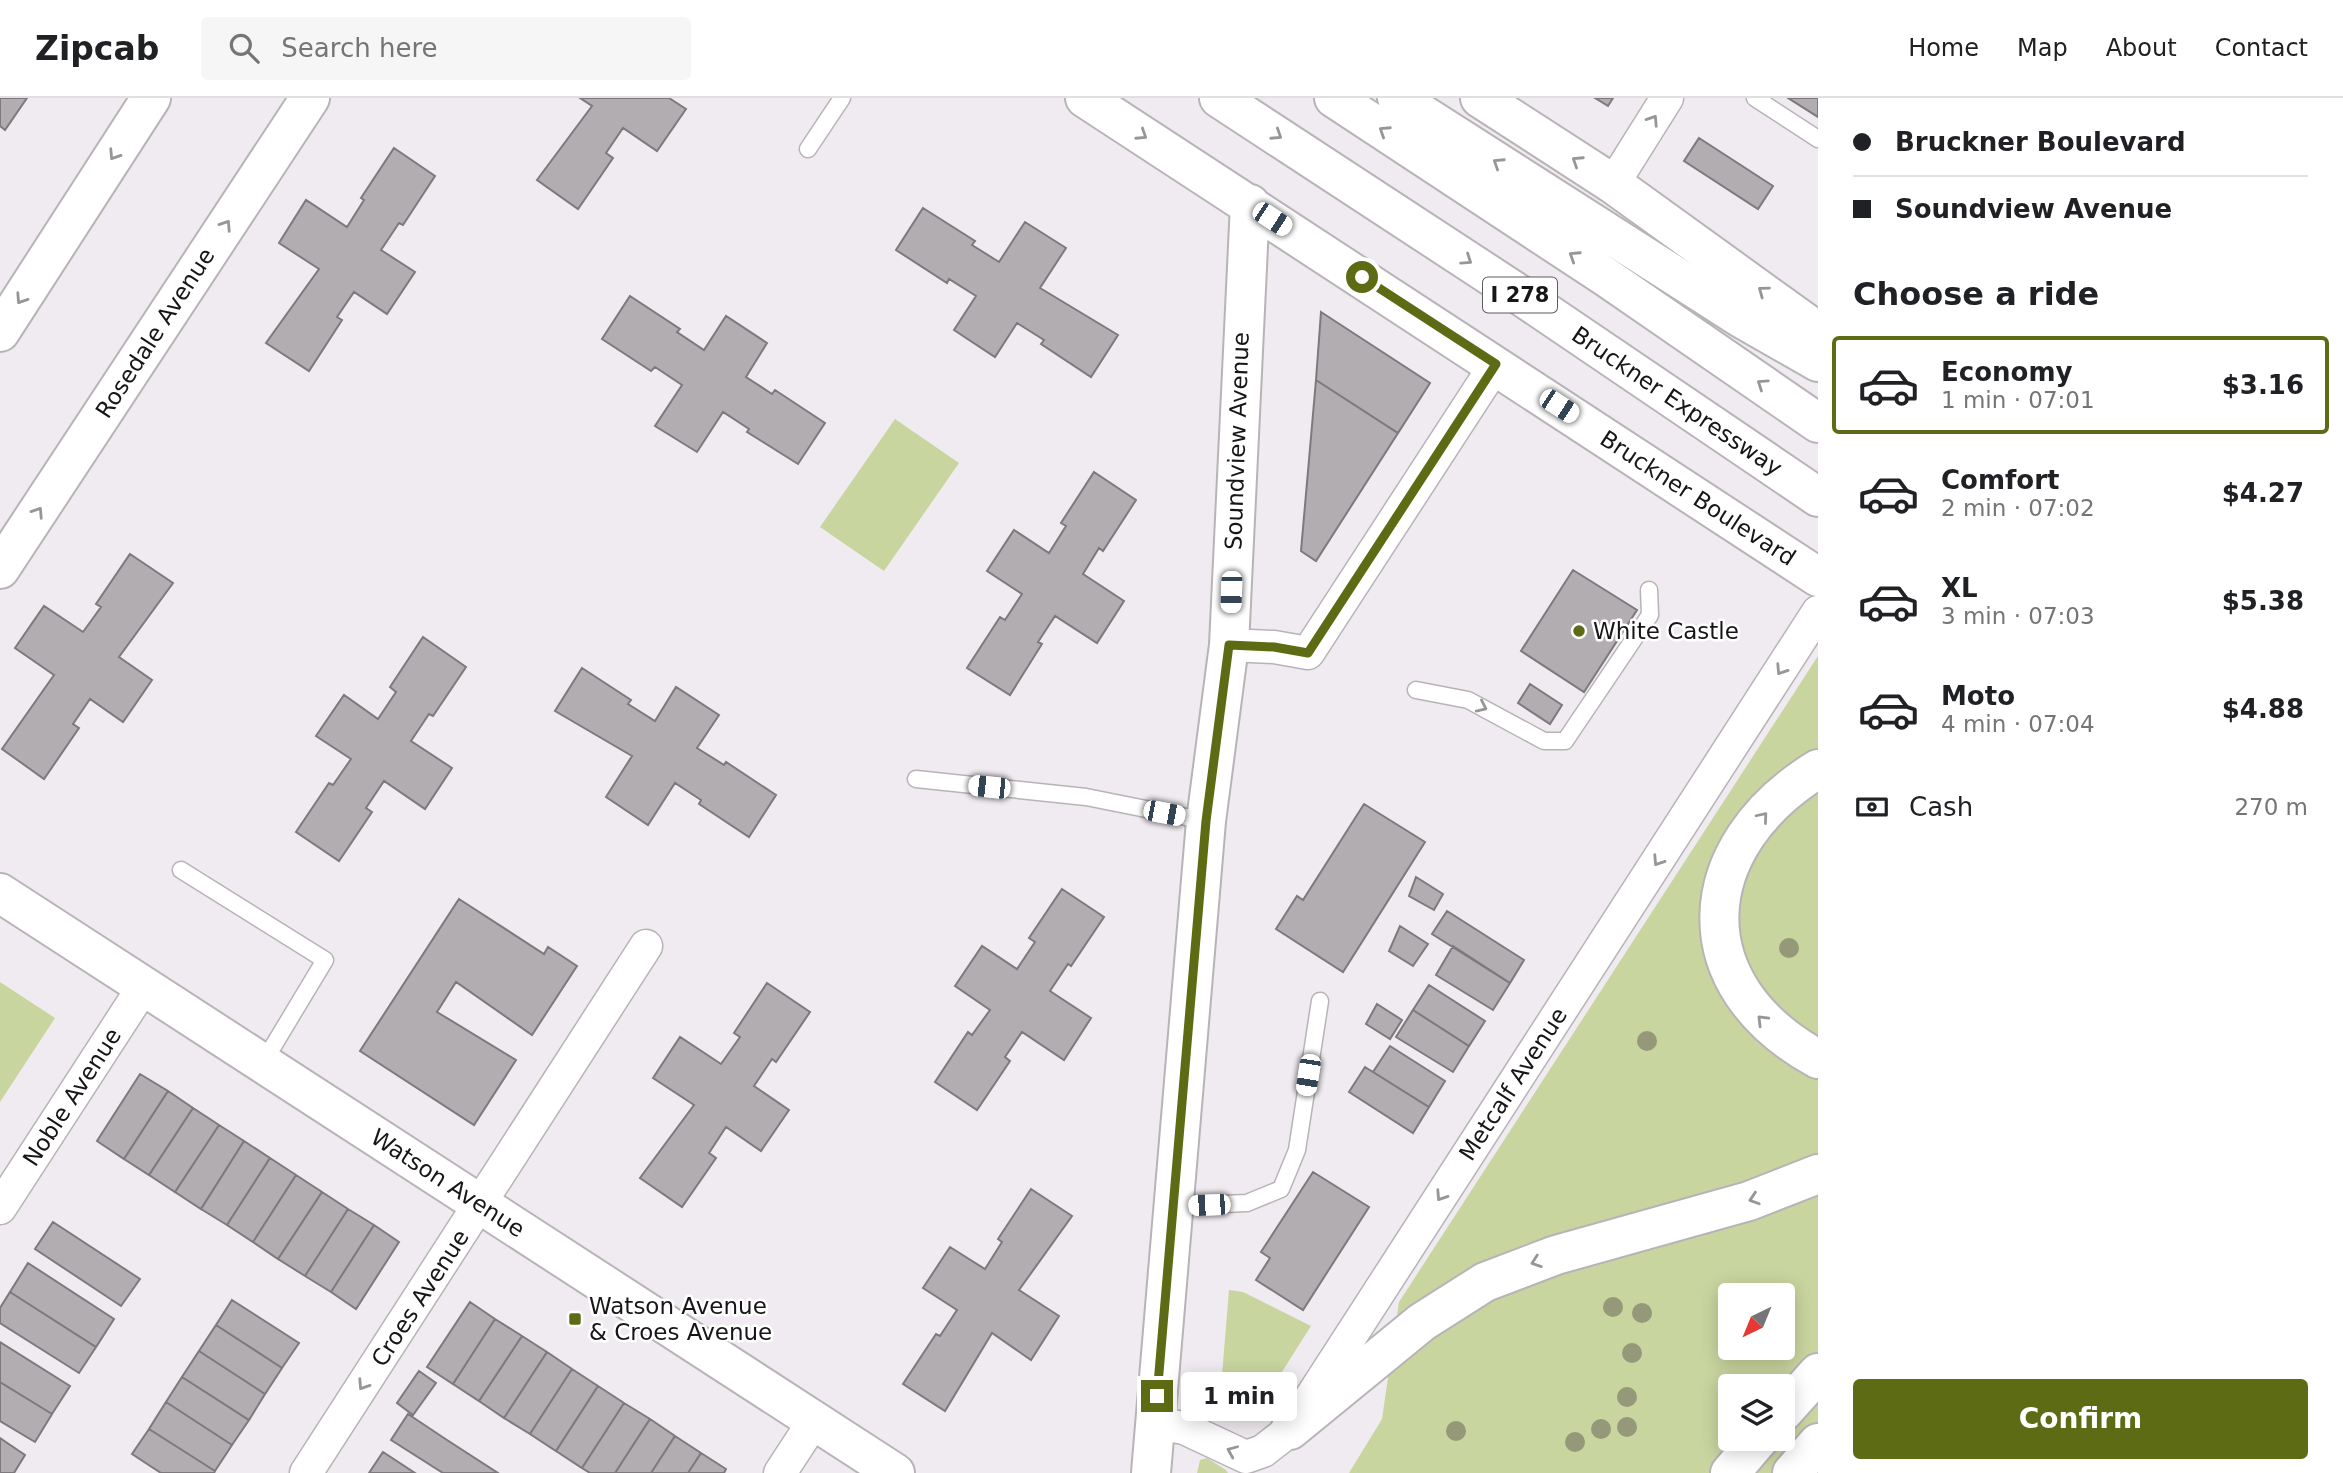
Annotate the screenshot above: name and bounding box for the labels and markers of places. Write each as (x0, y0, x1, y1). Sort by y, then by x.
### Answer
place label: White Castle (1593, 618, 1739, 644)
marker: White Castle (1571, 623, 1587, 639)
place label: Watson Avenue & Croes Avenue (589, 1293, 772, 1345)
marker: Watson Avenue & Croes Avenue (567, 1311, 583, 1327)

